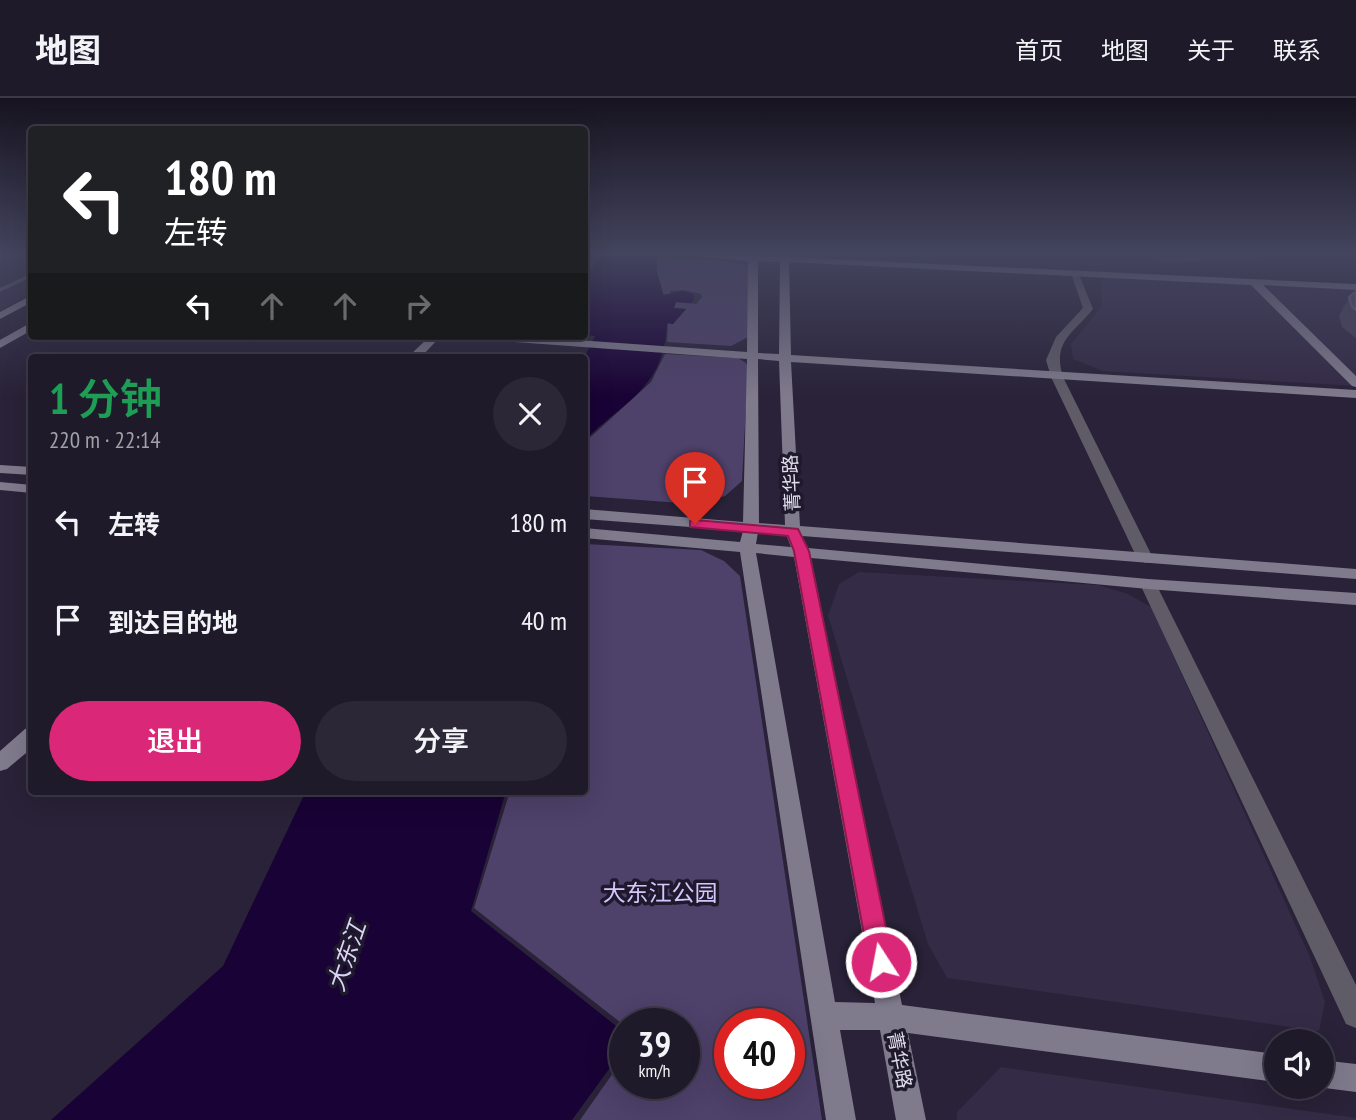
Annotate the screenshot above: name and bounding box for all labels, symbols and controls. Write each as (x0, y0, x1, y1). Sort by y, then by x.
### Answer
text: 地图 (35, 28, 101, 71)
text: 首页 (1015, 35, 1063, 66)
text: 地图 (1101, 35, 1149, 66)
text: 关于 (1187, 35, 1235, 66)
text: 联系 (1273, 35, 1321, 66)
text: 180 m (164, 145, 277, 209)
icon: left (49, 154, 140, 245)
text: 左转 (164, 211, 228, 253)
icon: left (180, 287, 218, 325)
icon: ahead (253, 287, 291, 325)
icon: ahead (326, 287, 364, 325)
icon: right (399, 287, 437, 325)
text: 1 分钟 (49, 371, 162, 426)
button: close (493, 377, 567, 451)
text: 220 m · 22:14 (49, 425, 161, 454)
pin (665, 452, 725, 524)
street label: 菁华路 (778, 454, 804, 512)
icon: arrive (676, 463, 714, 501)
icon: left (49, 503, 87, 541)
text: 180 m (509, 506, 567, 539)
text: 左转 (108, 508, 160, 541)
icon: arrive (49, 601, 87, 639)
text: 40 m (521, 604, 567, 637)
text: 到达目的地 (108, 606, 238, 639)
button: 退出 (49, 701, 301, 781)
button: 分享 (315, 701, 567, 781)
park label: 大东江公园 (603, 878, 718, 907)
water label: 大东江 (320, 914, 374, 995)
position arrow (844, 925, 918, 999)
speed limit sign: 40 (714, 1008, 805, 1099)
text: 39 (638, 1021, 671, 1067)
map controls (1264, 1029, 1334, 1099)
button: sound (1264, 1029, 1334, 1099)
street label: 菁华路 (883, 1030, 917, 1090)
text: km/h (639, 1059, 670, 1082)

